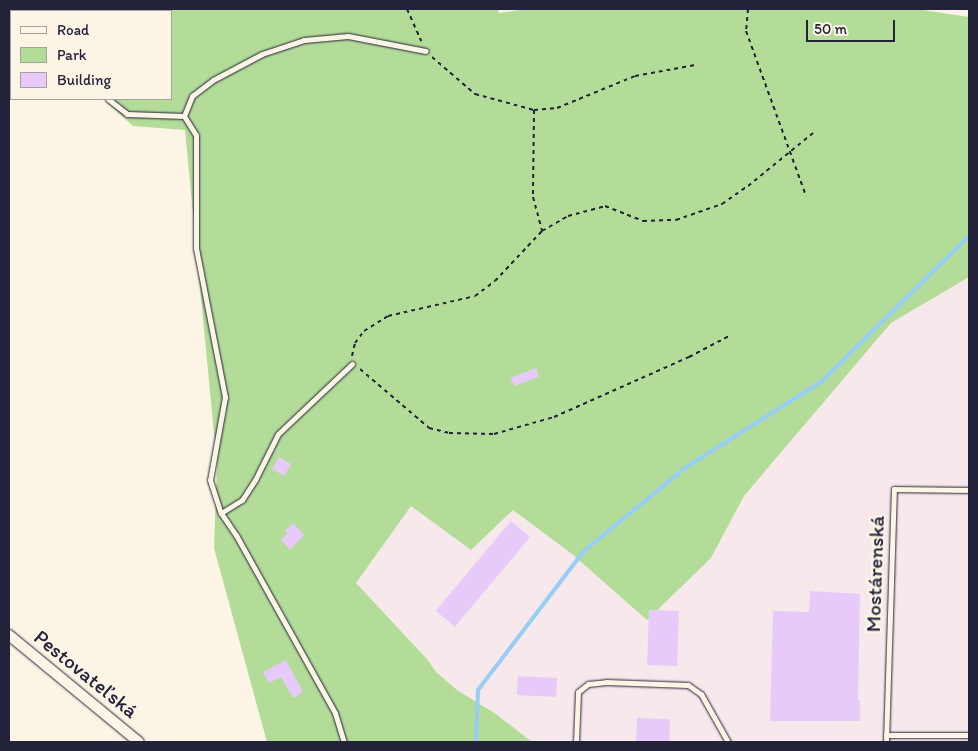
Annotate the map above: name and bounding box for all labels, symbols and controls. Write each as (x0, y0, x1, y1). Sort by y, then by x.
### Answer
legend (10, 10, 172, 100)
scale bar (808, 10, 897, 42)
text: 50 m (814, 20, 847, 38)
text: Road (57, 21, 89, 39)
text: Park (57, 46, 87, 64)
text: Building (57, 71, 111, 89)
street label: Mostárenská (860, 515, 890, 633)
street label: Pestovateľská (29, 624, 143, 724)

